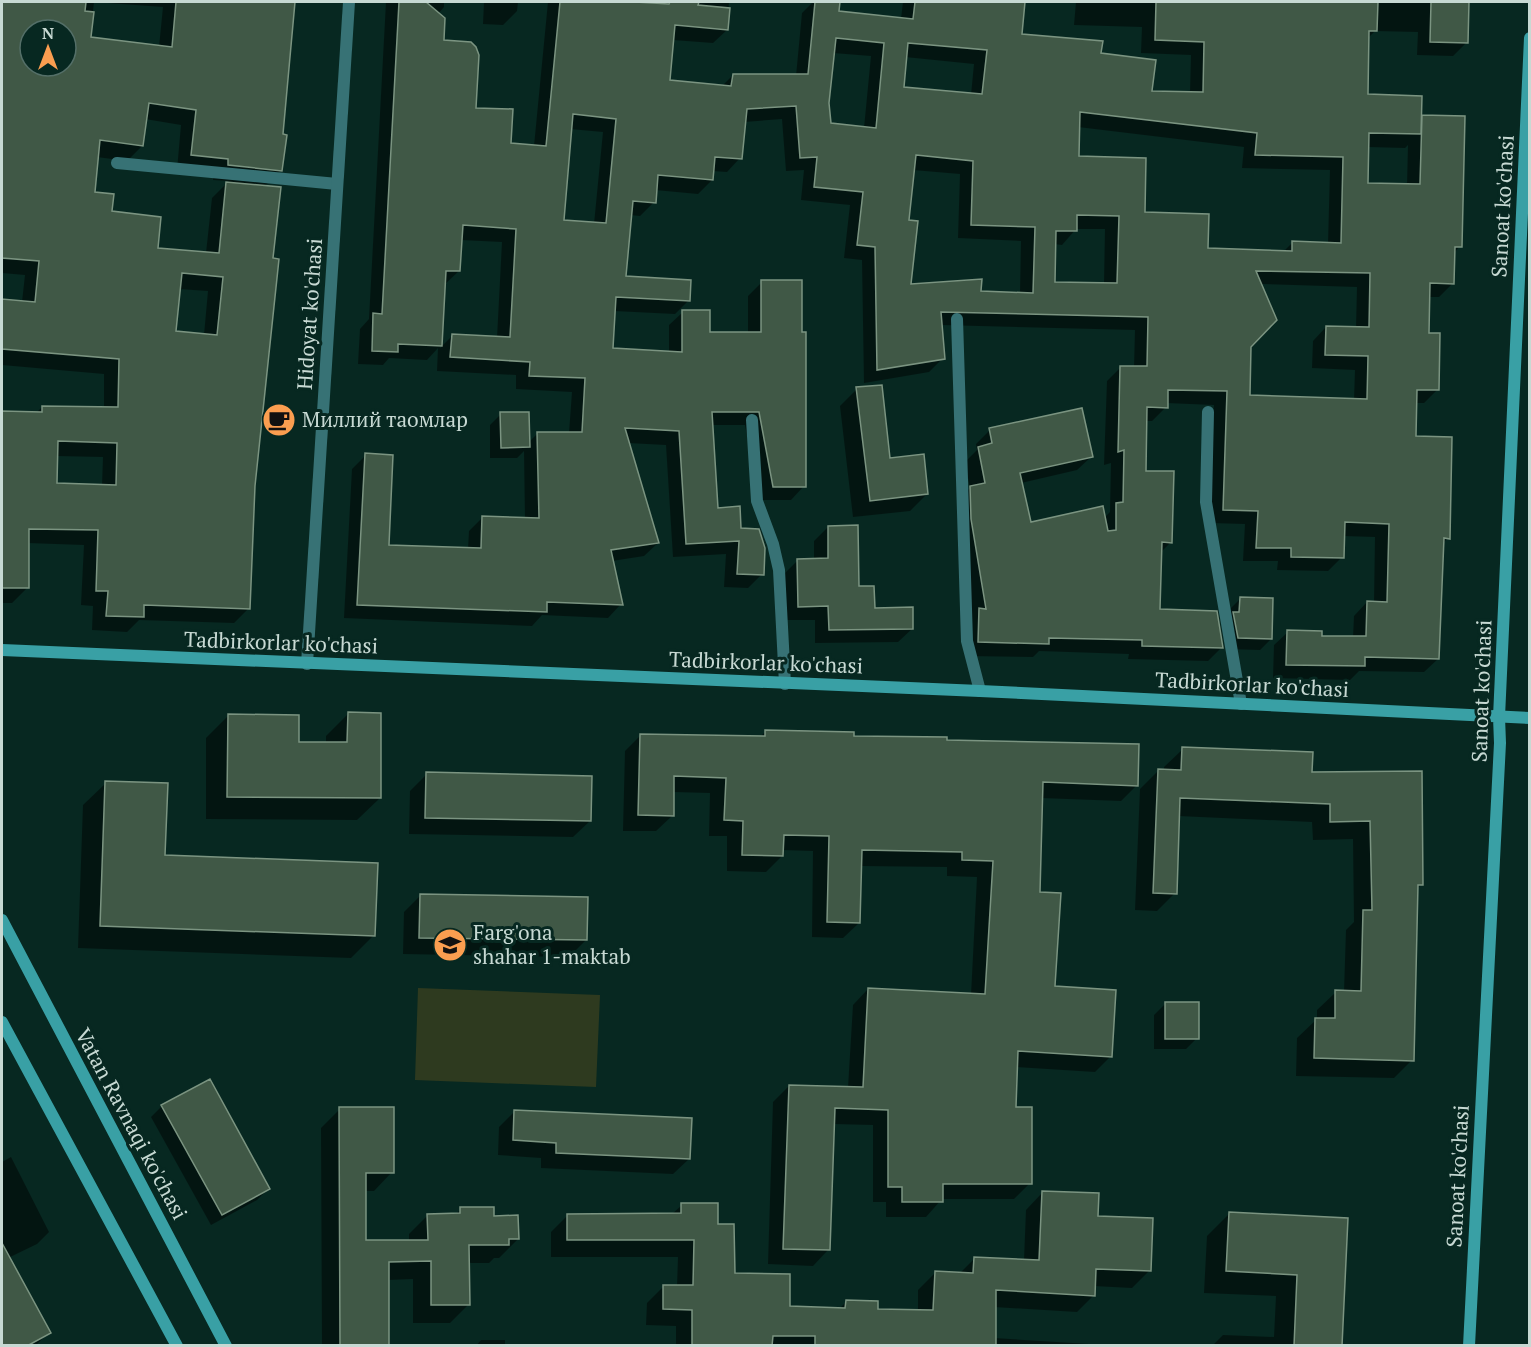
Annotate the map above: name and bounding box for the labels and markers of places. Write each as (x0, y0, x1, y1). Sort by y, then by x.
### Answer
cafe icon: Миллий таомлар (261, 402, 297, 438)
place label: Миллий таомлар (302, 405, 468, 433)
place label: Farg'ona shahar 1-maktab (473, 918, 631, 970)
school or university icon: Farg'ona shahar 1-maktab (432, 927, 468, 963)

